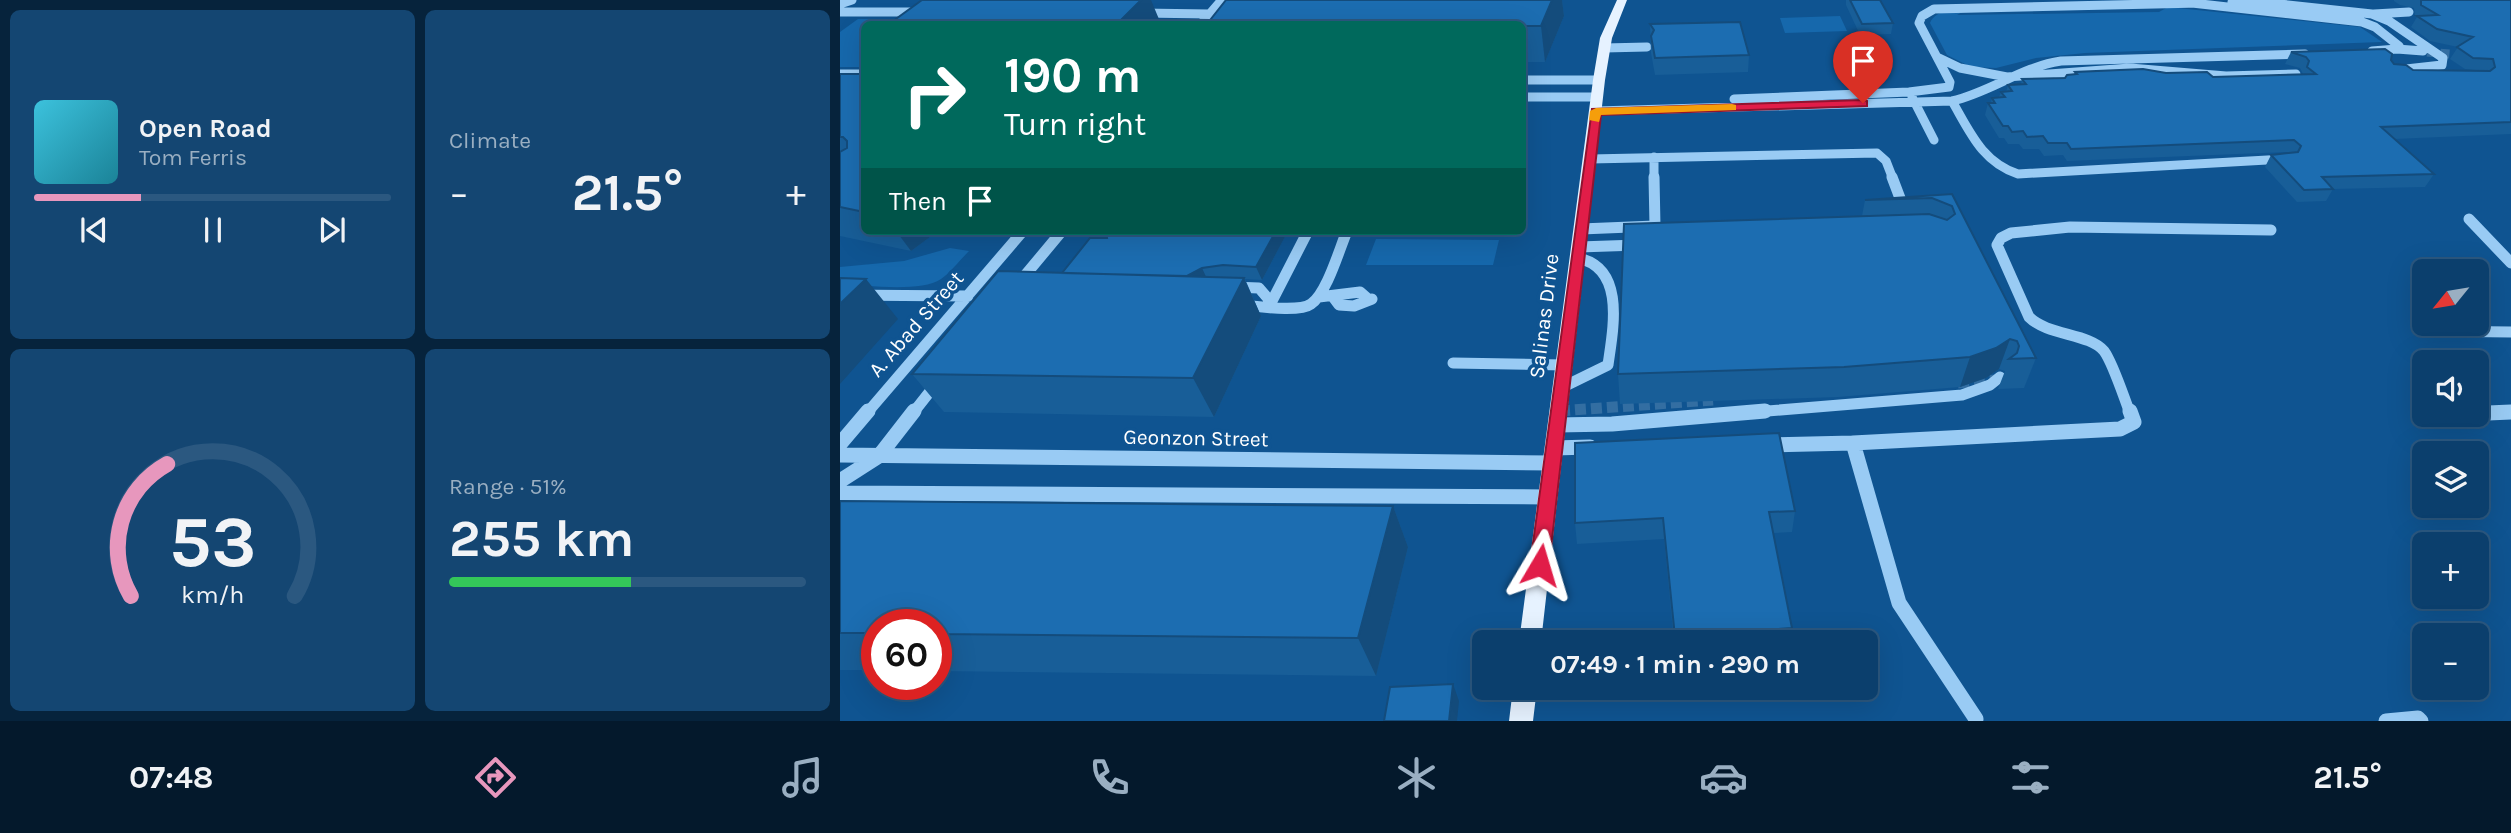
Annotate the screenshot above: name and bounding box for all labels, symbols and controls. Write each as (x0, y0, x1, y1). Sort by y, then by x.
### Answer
pin (1833, 31, 1893, 103)
icon: arrive (1844, 42, 1882, 80)
text: 190 m (1004, 47, 1141, 104)
icon: right (889, 49, 980, 140)
text: Turn right (1004, 106, 1146, 143)
text: Open Road (139, 113, 272, 144)
text: Climate (449, 127, 531, 154)
text: Tom Ferris (139, 144, 247, 171)
text: 21.5° (572, 162, 683, 223)
text: − (449, 171, 469, 216)
text: + (786, 171, 806, 216)
icon: arrive (961, 182, 999, 220)
text: Then (889, 186, 947, 217)
icon: previous (75, 211, 113, 249)
icon: pause (194, 211, 232, 249)
icon: next (313, 211, 351, 249)
street label: Salinas Drive (1524, 252, 1564, 380)
north arrow (2412, 259, 2488, 336)
map controls (2412, 259, 2489, 700)
street label: A. Abad Street (864, 266, 968, 382)
button: sound (2412, 350, 2489, 427)
street label: Geonzon Street (1123, 425, 1269, 451)
button: layers (2412, 441, 2489, 518)
text: Range · 51% (449, 473, 567, 500)
text: 53 (169, 499, 256, 584)
text: 255 km (449, 508, 634, 569)
position arrow (1503, 528, 1577, 602)
button: + (2412, 532, 2489, 609)
text: km/h (181, 580, 244, 609)
speed limit sign: 60 (861, 609, 952, 700)
button: − (2412, 623, 2489, 700)
text: 07:49 · 1 min · 290 m (1550, 649, 1800, 680)
icon: directions (471, 753, 520, 802)
icon: music (778, 753, 827, 802)
icon: phone (1085, 753, 1134, 802)
icon: climate (1392, 753, 1441, 802)
icon: car (1699, 753, 1748, 802)
icon: filters (2006, 753, 2055, 802)
text: 07:48 (129, 759, 214, 796)
text: 21.5° (2313, 759, 2382, 796)

